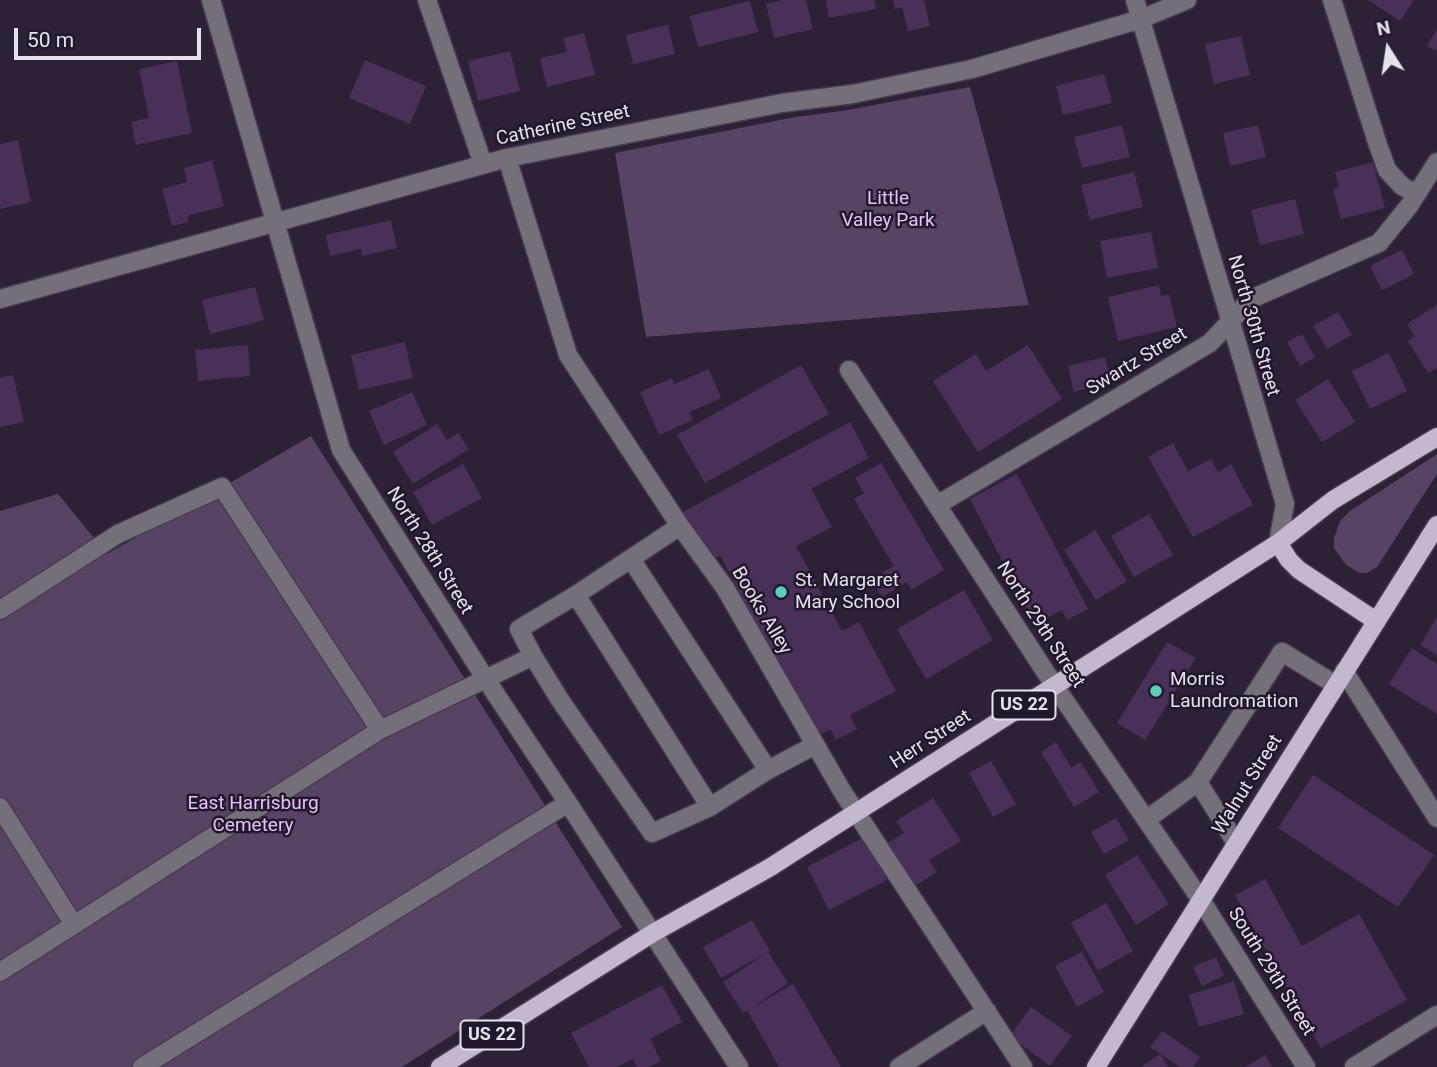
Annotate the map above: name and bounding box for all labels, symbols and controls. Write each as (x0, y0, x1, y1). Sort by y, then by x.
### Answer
scale bar (18, 14, 205, 58)
north arrow (1353, 14, 1423, 84)
text: N (1375, 15, 1392, 41)
text: 50 m (27, 28, 74, 52)
street label: Catherine Street (494, 101, 632, 151)
park label: Little Valley Park (841, 188, 935, 232)
street label: North 30th Street (1222, 253, 1284, 399)
street label: Swartz Street (1083, 323, 1191, 401)
street label: North 28th Street (381, 483, 477, 619)
street label: North 29th Street (991, 558, 1089, 692)
street label: Books Alley (726, 563, 796, 659)
place label: St. Margaret Mary School (795, 570, 900, 614)
marker: St. Margaret Mary School (773, 584, 789, 600)
place label: Morris Laundromation (1170, 669, 1299, 713)
marker: Morris Laundromation (1148, 683, 1164, 699)
road number: US 22 (992, 690, 1056, 720)
street label: Herr Street (886, 706, 976, 774)
street label: Walnut Street (1208, 731, 1288, 839)
park label: East Harrisburg Cemetery (187, 793, 319, 837)
street label: South 29th Street (1222, 904, 1320, 1040)
road number: US 22 (461, 1020, 524, 1050)

